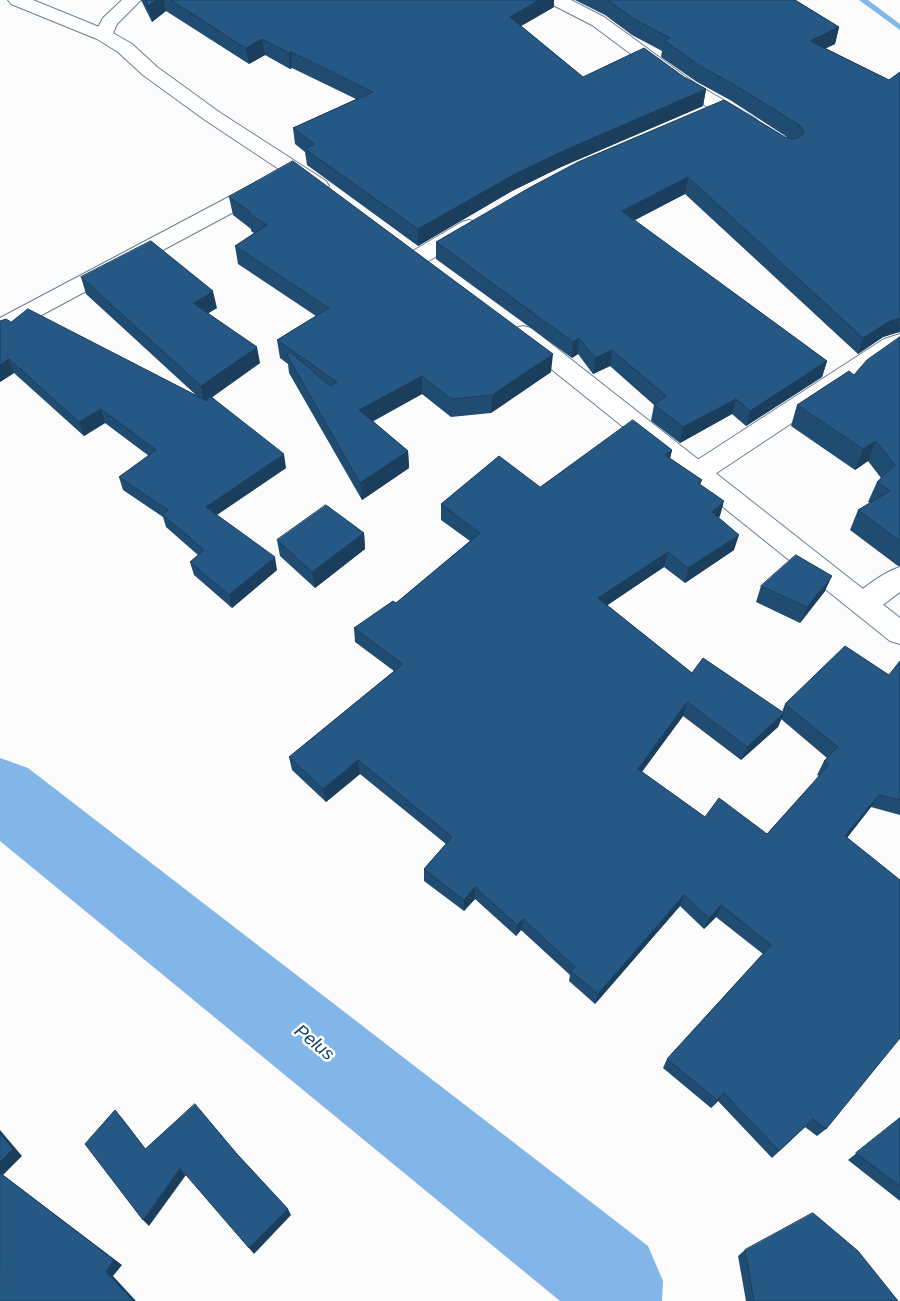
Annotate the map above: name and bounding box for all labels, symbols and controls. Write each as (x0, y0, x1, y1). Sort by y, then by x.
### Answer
water label: Pelus (290, 1020, 338, 1066)

